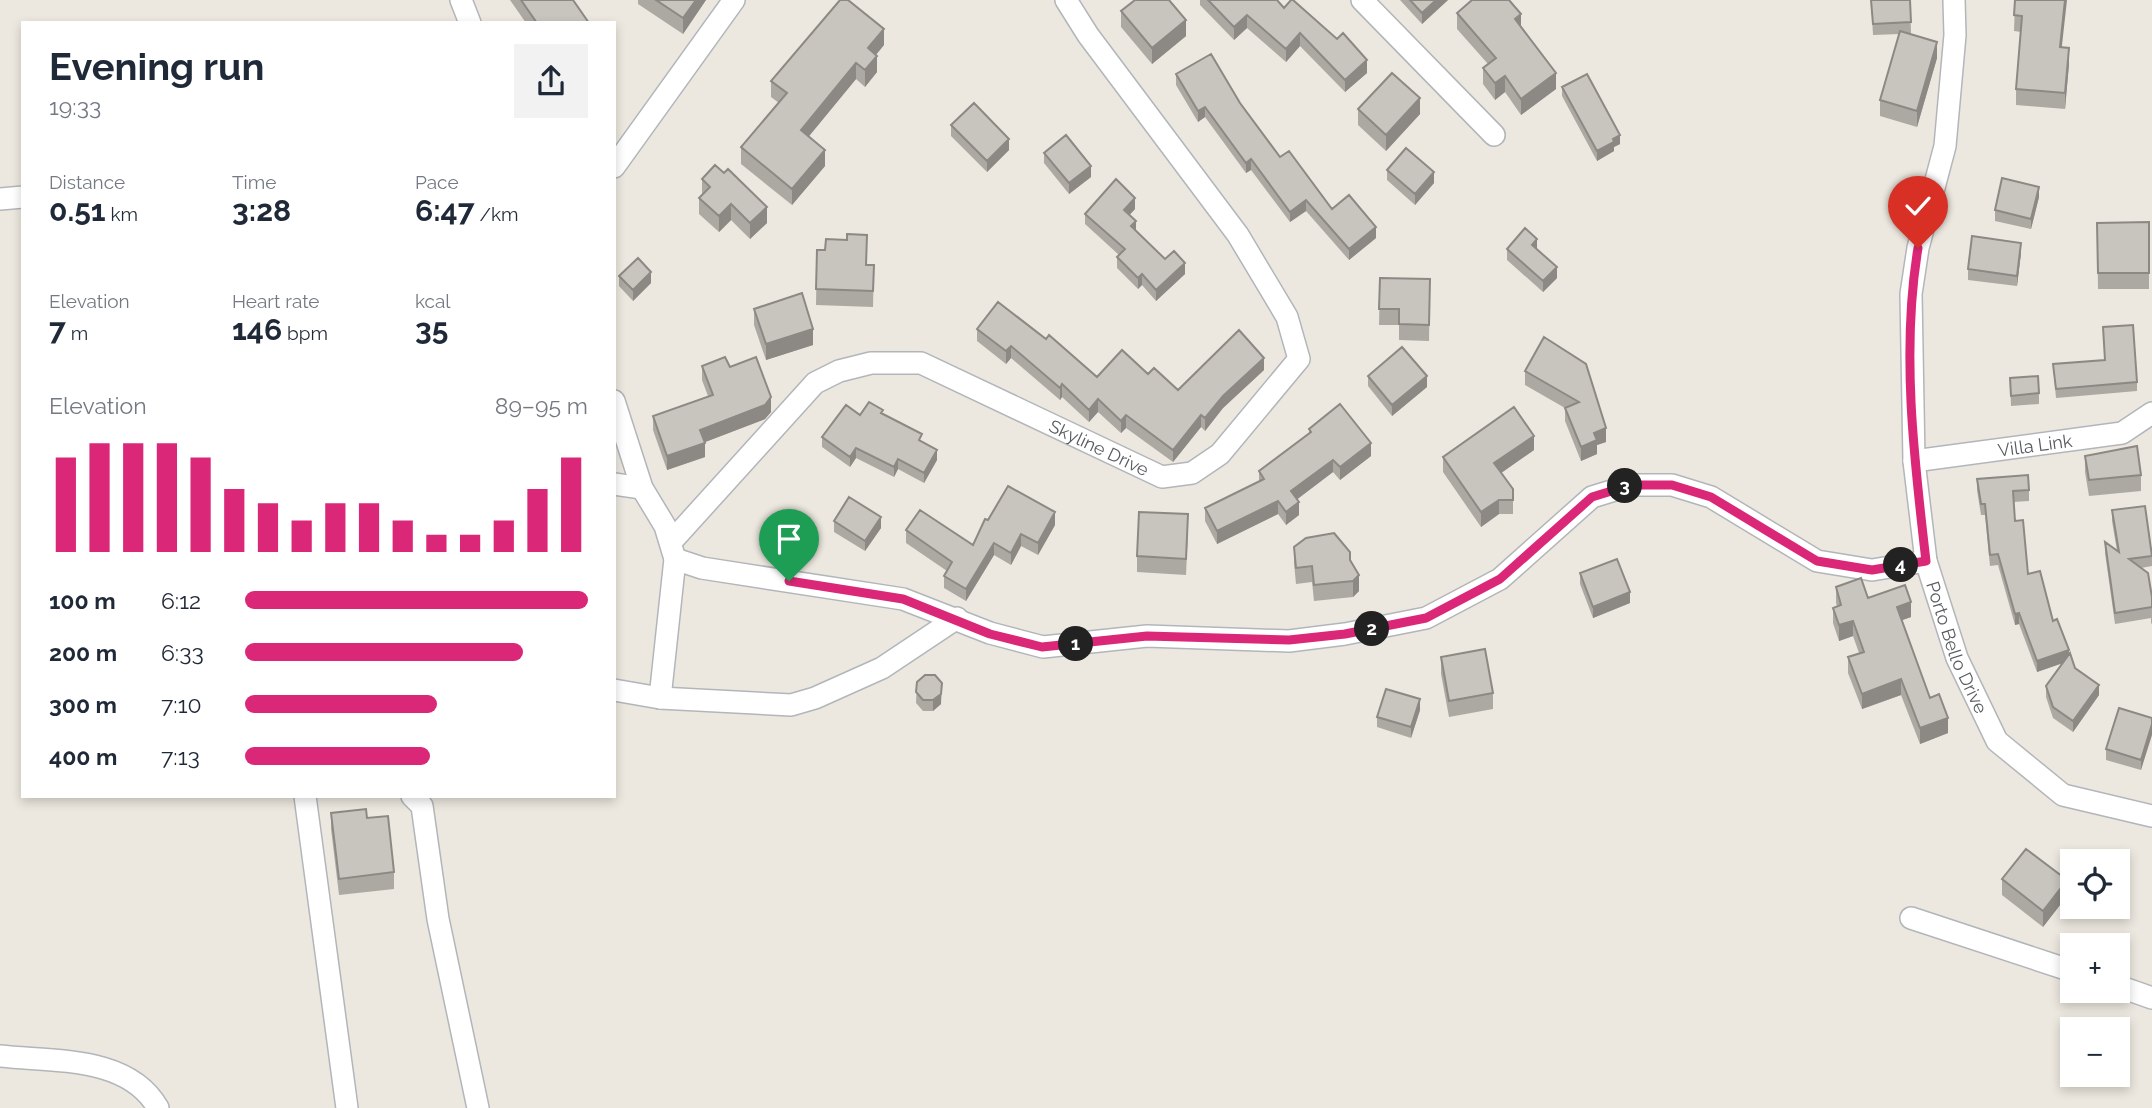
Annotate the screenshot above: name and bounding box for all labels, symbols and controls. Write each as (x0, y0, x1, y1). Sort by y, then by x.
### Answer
text: Evening run (49, 44, 264, 89)
button: share (514, 44, 588, 118)
text: 19:33 (49, 93, 101, 120)
text: Distance (49, 171, 125, 193)
text: Time (232, 171, 276, 193)
text: Pace (415, 171, 459, 193)
pin (1888, 176, 1948, 248)
icon: check (1899, 187, 1937, 225)
text: 0.51 (49, 193, 106, 228)
text: 3:28 (232, 193, 291, 228)
text: 6:47 (415, 193, 475, 228)
text: km (106, 203, 138, 225)
text: /km (475, 203, 518, 225)
text: Elevation (49, 290, 130, 312)
text: Heart rate (232, 290, 320, 312)
text: kcal (415, 290, 451, 312)
text: 7 (49, 312, 66, 347)
text: 146 (232, 312, 282, 347)
text: 35 (415, 312, 448, 347)
text: m (66, 322, 88, 344)
text: bpm (282, 322, 328, 344)
text: Elevation (49, 392, 147, 419)
text: 89–95 m (495, 392, 588, 419)
street label: Skyline Drive (1046, 415, 1153, 480)
street label: Villa Link (1996, 429, 2074, 460)
pin: 3 (1608, 468, 1642, 504)
text: 3 (1619, 474, 1630, 496)
pin (759, 509, 819, 581)
icon: arrive (770, 520, 808, 558)
pin: 4 (1884, 548, 1918, 582)
text: 4 (1895, 553, 1906, 575)
street label: Porto Bello Drive (1923, 579, 1993, 717)
text: 100 m (49, 587, 116, 614)
text: 6:12 (161, 587, 201, 614)
pin: 2 (1354, 612, 1390, 646)
text: 2 (1366, 617, 1377, 639)
pin: 1 (1058, 626, 1094, 662)
text: 1 (1071, 632, 1080, 654)
text: 200 m (49, 639, 117, 666)
text: 6:33 (161, 639, 204, 666)
text: 300 m (49, 691, 117, 718)
text: 7:10 (161, 691, 202, 718)
text: 400 m (49, 743, 117, 770)
text: 7:13 (161, 743, 200, 770)
map controls (2060, 849, 2130, 1087)
button: locate (2060, 849, 2130, 919)
button: + (2060, 933, 2130, 1003)
button: − (2060, 1017, 2130, 1087)

